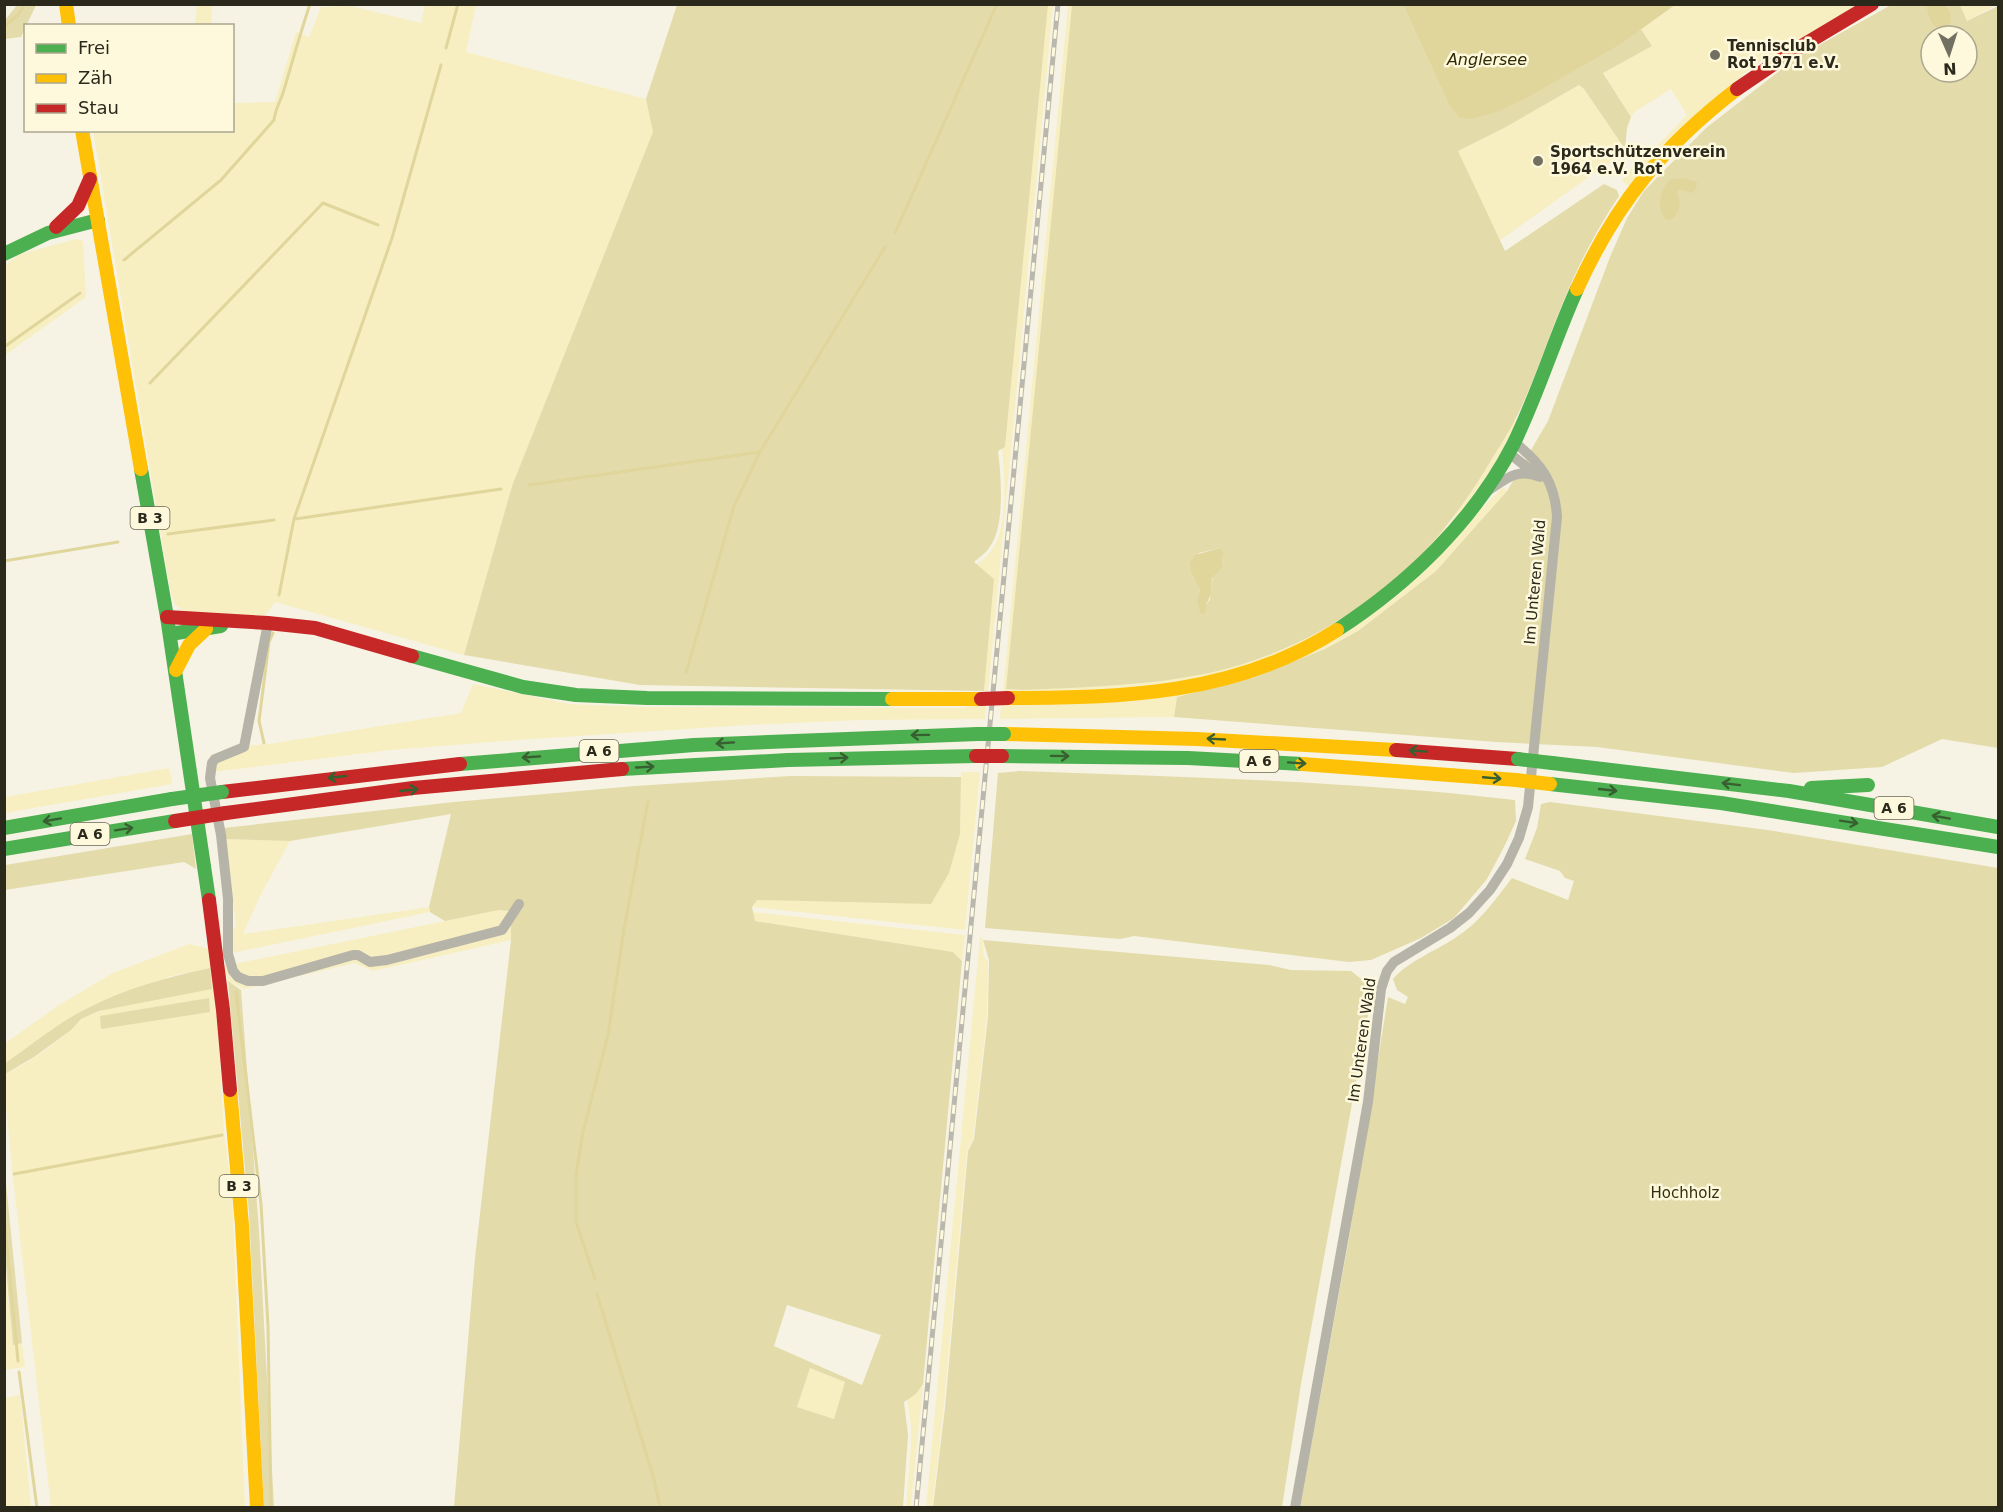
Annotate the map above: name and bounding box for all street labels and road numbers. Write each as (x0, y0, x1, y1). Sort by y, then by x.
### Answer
road number: B 3 (130, 507, 170, 529)
street label: Im Unteren Wald (1521, 519, 1549, 645)
road number: A 6 (580, 740, 618, 762)
road number: A 6 (1240, 750, 1278, 772)
road number: A 6 (1874, 797, 1914, 819)
road number: A 6 (70, 823, 110, 845)
street label: Im Unteren Wald (1344, 977, 1380, 1103)
road number: B 3 (220, 1175, 258, 1197)

